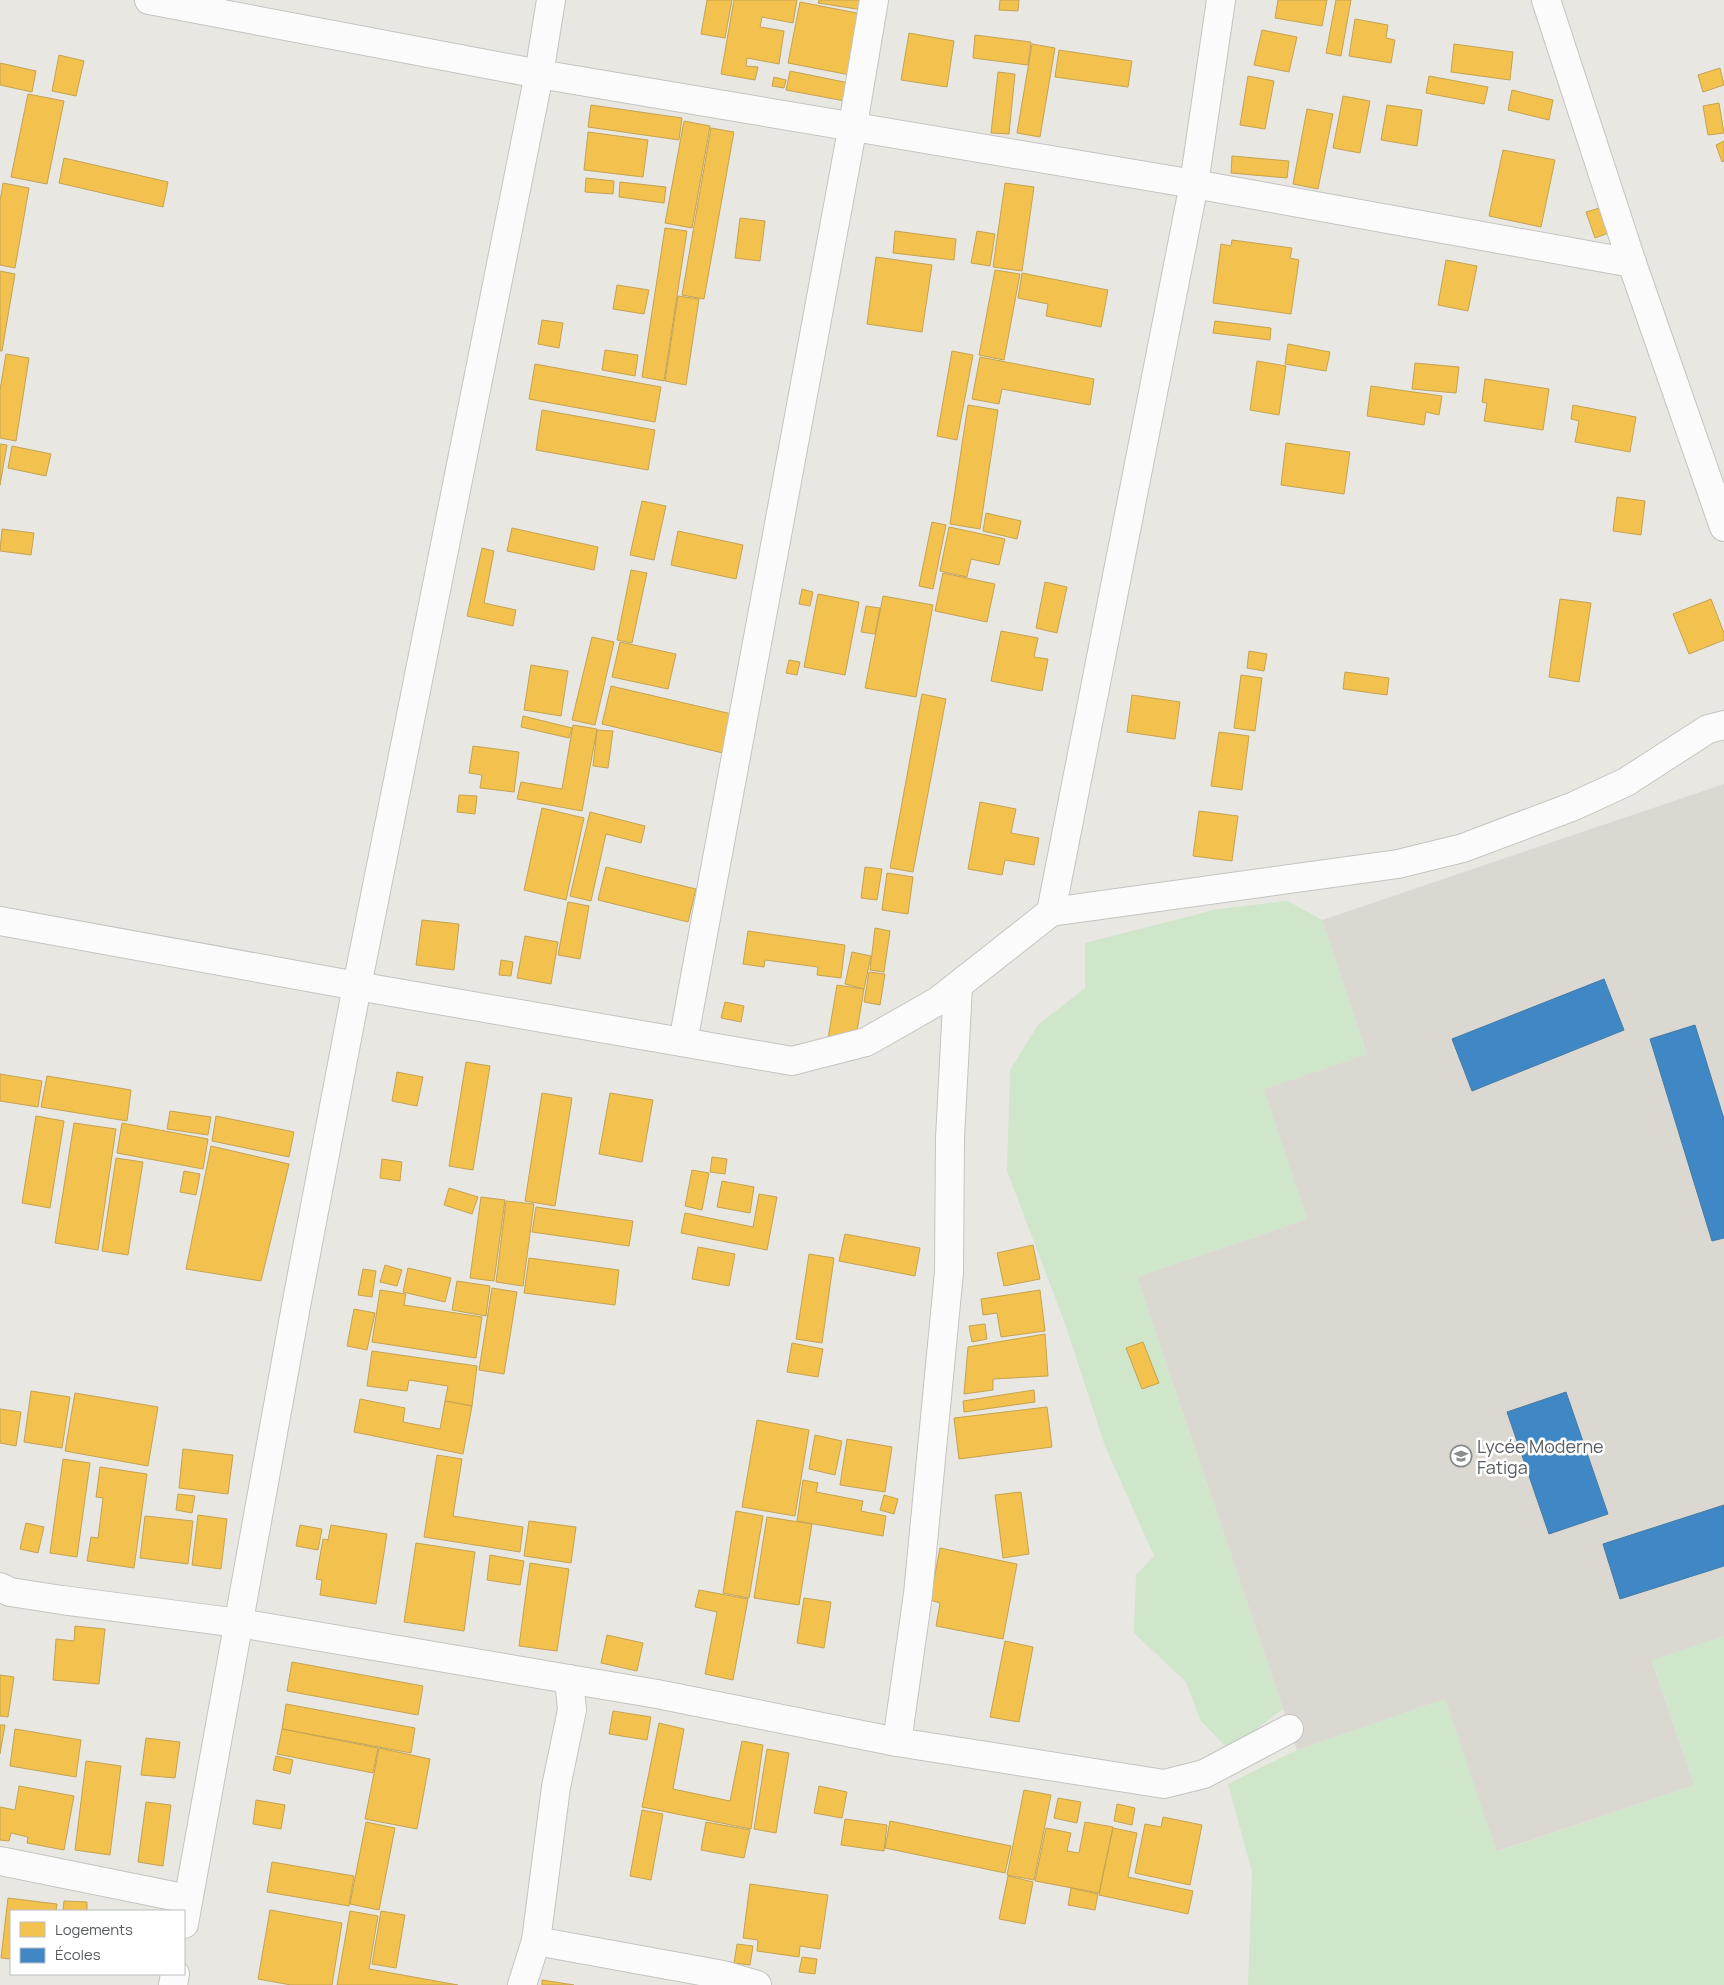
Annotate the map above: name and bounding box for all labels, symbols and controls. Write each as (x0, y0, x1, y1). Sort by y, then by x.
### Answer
place label: Lycée Moderne Fatiga (1477, 1434, 1604, 1479)
school or university icon: Lycée Moderne Fatiga (1449, 1444, 1473, 1468)
legend (10, 1910, 185, 1975)
text: Logements (55, 1919, 133, 1940)
text: Écoles (55, 1944, 101, 1965)

